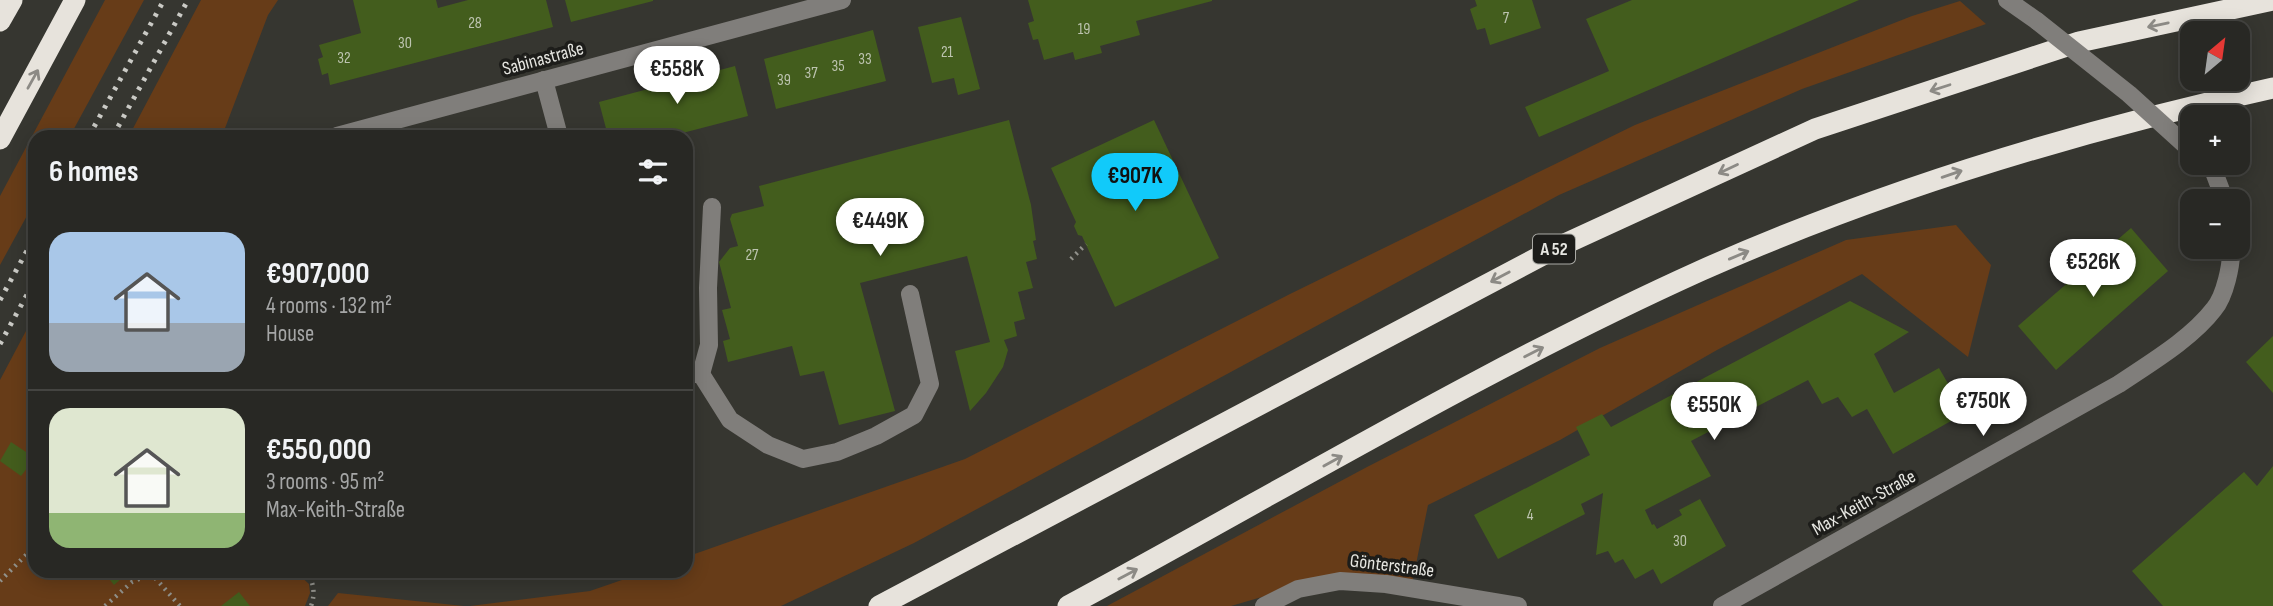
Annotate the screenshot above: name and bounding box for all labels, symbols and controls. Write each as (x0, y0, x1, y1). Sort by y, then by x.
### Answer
house number: 7 (1503, 9, 1510, 28)
house number: 28 (468, 14, 482, 33)
one-way arrow (2147, 19, 2170, 33)
house number: 19 (1078, 20, 1090, 39)
north arrow (2180, 21, 2250, 91)
map controls (2180, 21, 2250, 259)
house number: 30 (398, 34, 412, 53)
street label: Sabinastraße (500, 37, 586, 81)
house number: 21 (941, 43, 954, 62)
pin: €558K (628, 46, 726, 106)
house number: 32 (337, 49, 351, 68)
house number: 33 (858, 50, 872, 69)
text: €558K (650, 55, 704, 83)
house number: 35 (831, 57, 845, 76)
house number: 37 (804, 64, 818, 83)
one-way arrow (26, 69, 40, 90)
house number: 39 (777, 71, 791, 90)
one-way arrow (1929, 82, 1951, 95)
button: + (2180, 105, 2250, 175)
icon: filters (634, 153, 672, 191)
text: 6 homes (49, 154, 138, 190)
pin: €907K (1086, 154, 1184, 213)
text: €907K (1107, 162, 1163, 190)
one-way arrow (1718, 163, 1739, 176)
one-way arrow (1940, 167, 1962, 180)
button: − (2180, 189, 2250, 259)
pin: €449K (831, 198, 929, 258)
text: €449K (852, 207, 908, 235)
road number: A 52 (1533, 234, 1575, 264)
pin: €526K (2044, 240, 2142, 299)
house number: 27 (745, 246, 759, 265)
one-way arrow (1728, 248, 1749, 261)
text: €526K (2066, 248, 2120, 276)
text: €907,000 (266, 256, 370, 292)
icon: home (105, 260, 189, 344)
one-way arrow (1490, 270, 1511, 284)
text: 4 rooms · 132 m² (266, 292, 392, 320)
text: House (266, 320, 314, 348)
one-way arrow (1523, 345, 1543, 359)
pin: €750K (1934, 378, 2032, 438)
pin: €550K (1665, 382, 1763, 442)
text: €750K (1956, 387, 2010, 415)
text: €550K (1687, 391, 1741, 419)
text: €550,000 (266, 432, 371, 468)
icon: home (105, 436, 189, 520)
one-way arrow (1323, 454, 1343, 468)
street label: Max-Keith-Straße (1808, 465, 1920, 541)
text: 3 rooms · 95 m² (266, 468, 385, 496)
text: Max-Keith-Straße (266, 496, 405, 524)
house number: 4 (1527, 506, 1534, 525)
house number: 30 (1673, 532, 1687, 551)
street label: Gönterstraße (1349, 549, 1435, 583)
one-way arrow (1117, 566, 1138, 580)

